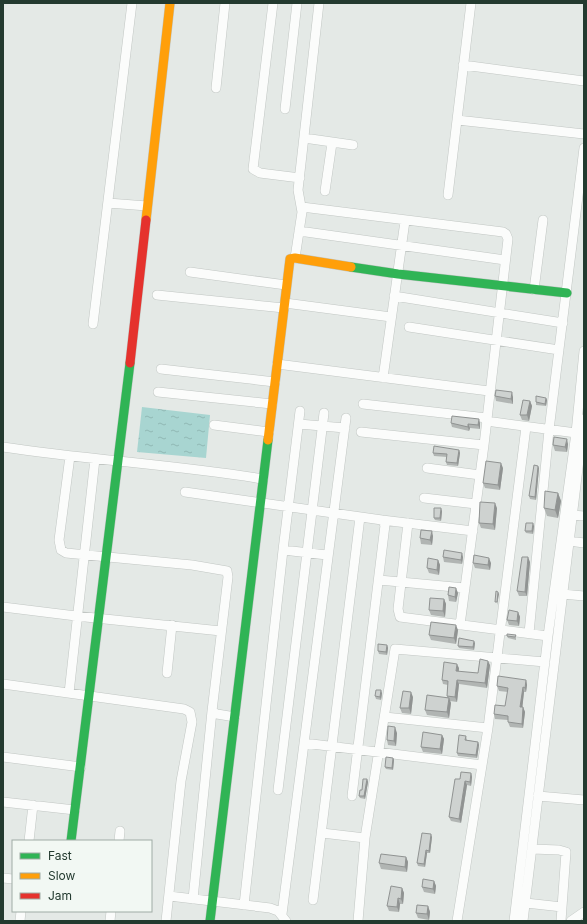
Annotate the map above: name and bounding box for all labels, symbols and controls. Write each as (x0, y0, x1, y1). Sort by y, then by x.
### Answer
legend (12, 840, 152, 912)
text: Fast (48, 848, 72, 863)
text: Slow (48, 868, 76, 883)
text: Jam (48, 888, 72, 903)

